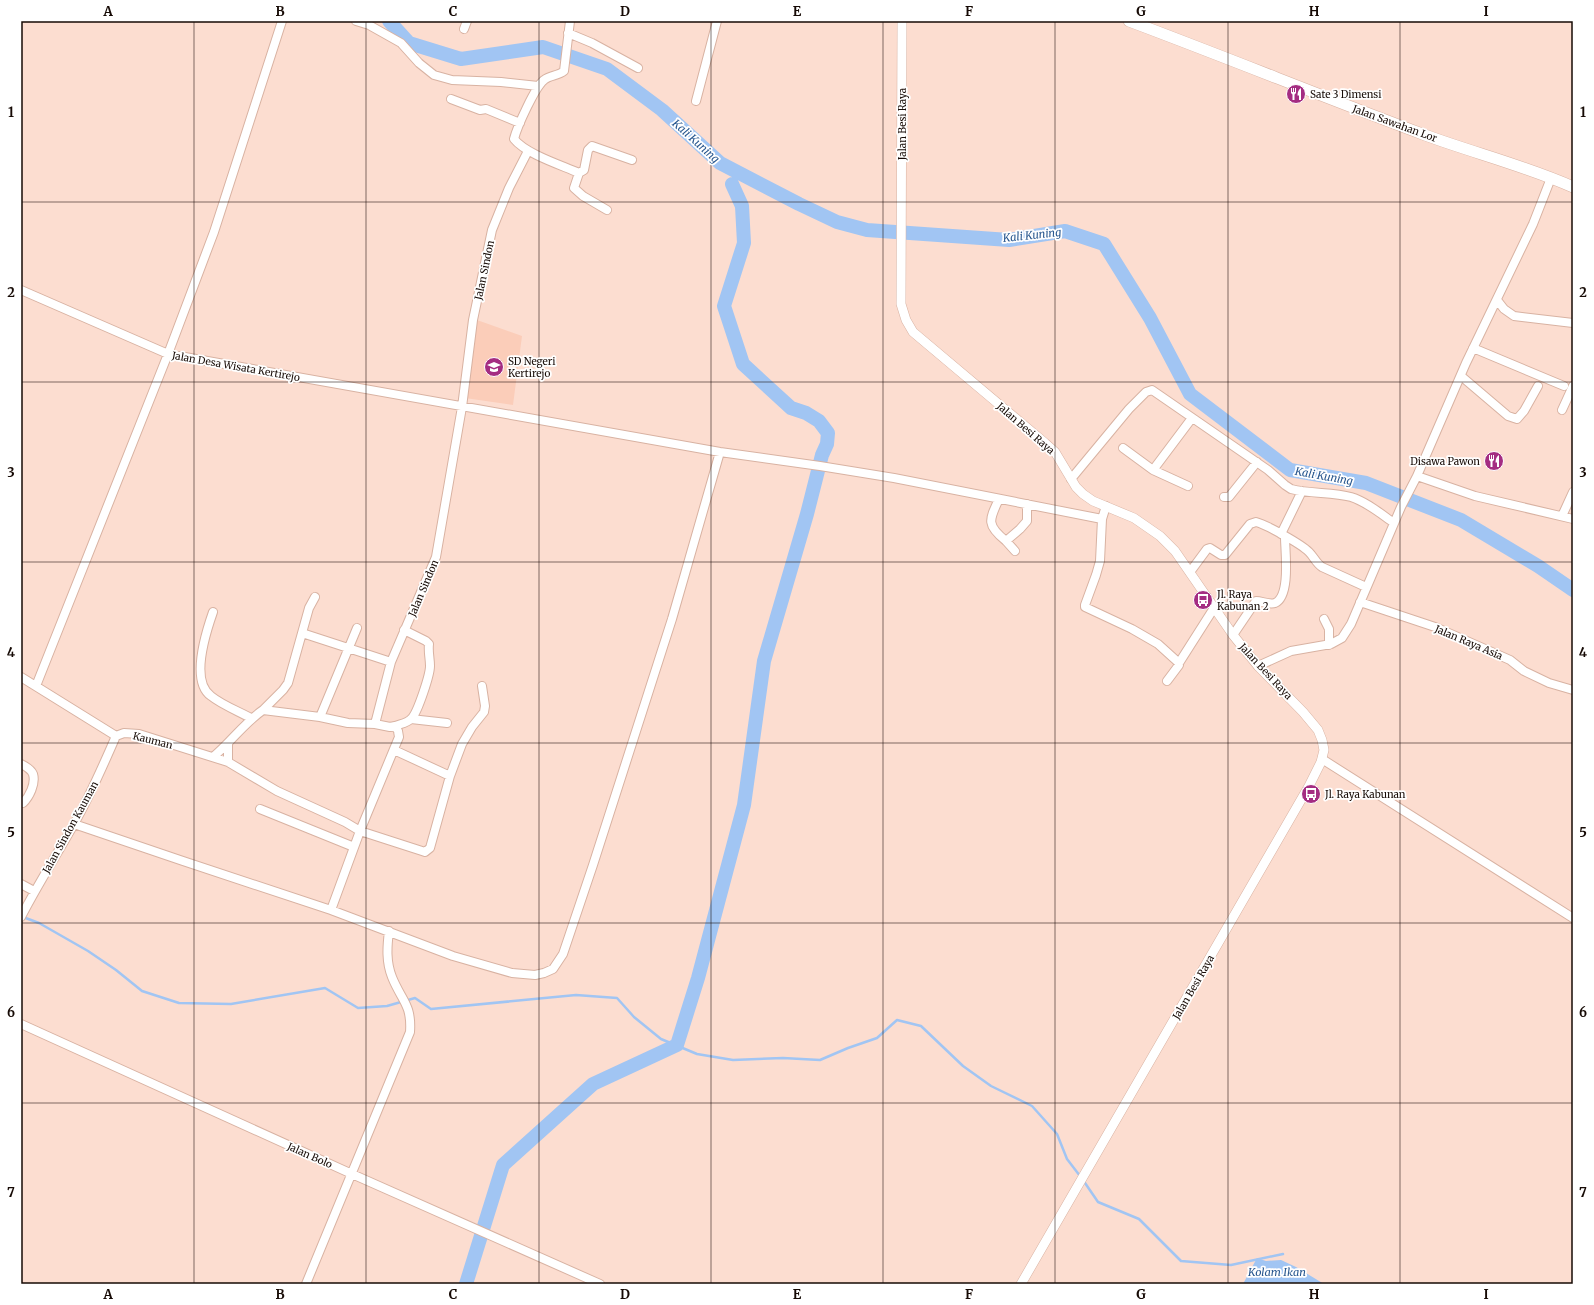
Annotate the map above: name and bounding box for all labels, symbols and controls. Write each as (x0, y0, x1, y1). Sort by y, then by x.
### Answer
text: A (102, 3, 113, 20)
text: B (275, 3, 285, 20)
text: C (449, 3, 458, 20)
text: D (620, 3, 630, 20)
text: E (793, 3, 802, 20)
text: F (965, 3, 973, 20)
text: G (1136, 3, 1146, 20)
text: H (1309, 3, 1320, 20)
text: I (1483, 3, 1489, 20)
restaurant icon: Sate 3 Dimensi (1285, 83, 1307, 105)
street label: Jalan Besi Raya (896, 87, 909, 161)
place label: Sate 3 Dimensi (1310, 88, 1381, 101)
street label: Jalan Sawahan Lor (1350, 102, 1439, 145)
text: 1 (8, 104, 14, 121)
text: 1 (1580, 104, 1586, 121)
water label: Kali Kuning (669, 116, 722, 166)
water label: Kali Kuning (1001, 225, 1062, 245)
street label: Jalan Sindon (472, 239, 497, 302)
text: 2 (7, 284, 15, 301)
text: 2 (1579, 284, 1587, 301)
street label: Jalan Desa Wisata Kertirejo (170, 349, 301, 384)
place label: SD Negeri Kertirejo (508, 355, 556, 380)
school or university icon: SD Negeri Kertirejo (483, 356, 505, 378)
street label: Jalan Besi Raya (993, 399, 1058, 457)
restaurant icon: Disawa Pawon (1483, 450, 1505, 472)
place label: Disawa Pawon (1410, 455, 1480, 468)
text: 3 (7, 464, 15, 481)
water label: Kali Kuning (1293, 464, 1354, 488)
text: 3 (1579, 464, 1587, 481)
street label: Jalan Sindon (405, 557, 441, 620)
place label: Jl. Raya Kabunan 2 (1216, 588, 1269, 613)
bus stop icon: Jl. Raya Kabunan 2 (1192, 589, 1214, 611)
street label: Jalan Raya Asia (1432, 622, 1505, 663)
street label: Jalan Besi Raya (1236, 640, 1295, 703)
text: 4 (7, 644, 16, 661)
text: 4 (1579, 644, 1588, 661)
street label: Kauman (132, 729, 174, 752)
street label: Jalan Sindon Kauman (39, 779, 101, 876)
bus stop icon: Jl. Raya Kabunan (1300, 783, 1322, 805)
place label: Jl. Raya Kabunan (1324, 788, 1406, 801)
text: 5 (7, 824, 15, 841)
text: 5 (1579, 824, 1587, 841)
street label: Jalan Besi Raya (1169, 952, 1217, 1023)
text: 6 (7, 1004, 15, 1021)
text: 6 (1579, 1004, 1587, 1021)
street label: Jalan Bolo (284, 1139, 334, 1171)
text: 7 (7, 1184, 15, 1201)
text: 7 (1579, 1184, 1587, 1201)
water label: Kolam Ikan (1247, 1265, 1306, 1279)
text: A (102, 1286, 113, 1303)
text: B (275, 1286, 285, 1303)
text: C (449, 1286, 458, 1303)
text: D (620, 1286, 630, 1303)
text: E (793, 1286, 802, 1303)
text: F (965, 1286, 973, 1303)
text: G (1136, 1286, 1146, 1303)
text: H (1309, 1286, 1320, 1303)
text: I (1483, 1286, 1489, 1303)

